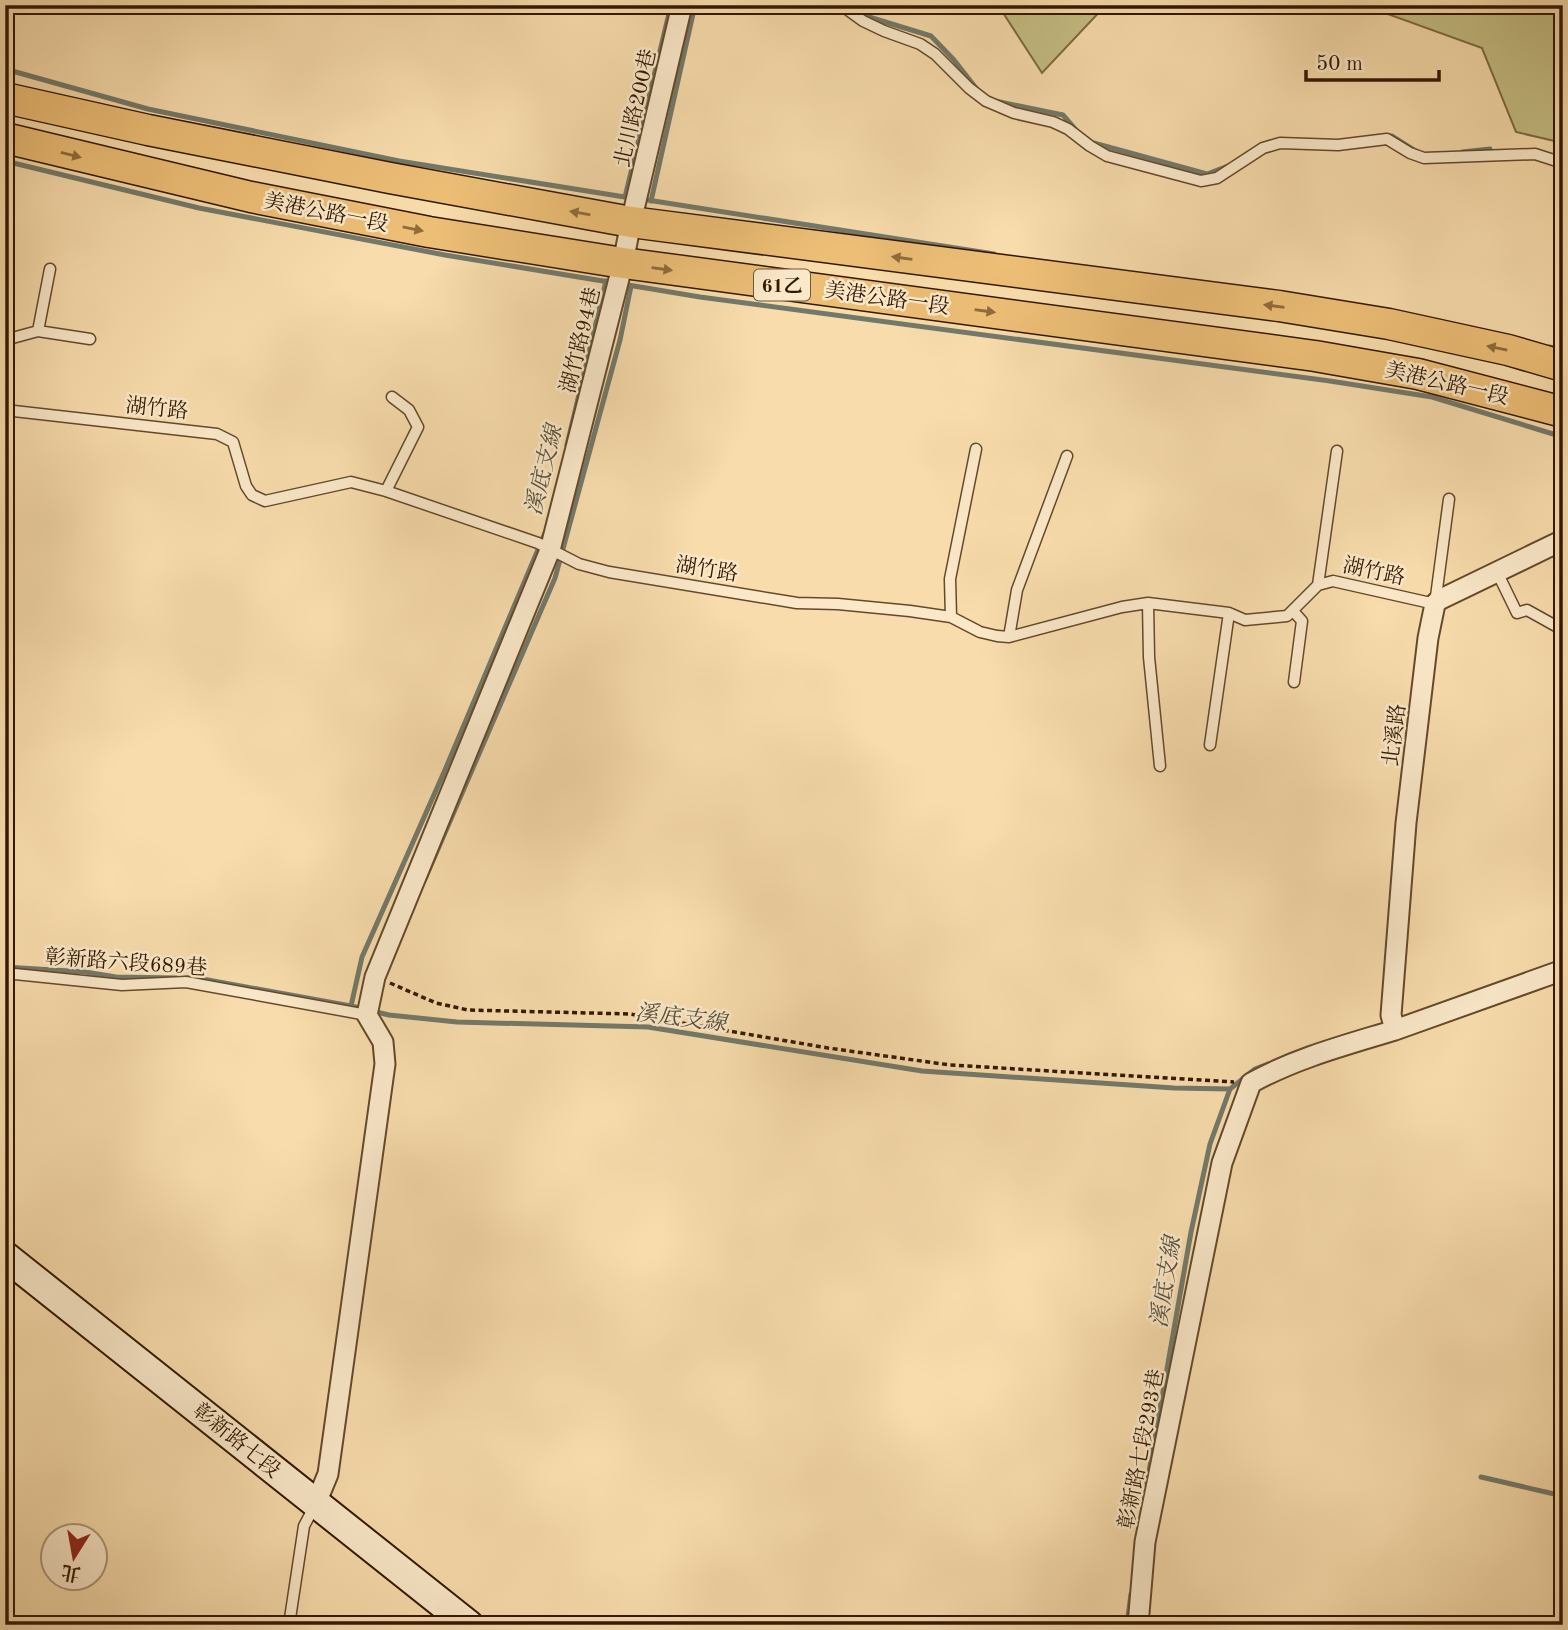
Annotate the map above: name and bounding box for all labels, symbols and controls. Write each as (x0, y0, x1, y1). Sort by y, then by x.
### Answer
scale bar (1306, 38, 1438, 82)
street label: 北川路200巷 (611, 47, 660, 169)
text: 50 m (1316, 54, 1363, 75)
one-way arrow (61, 150, 83, 161)
street label: 美港公路一段 (262, 188, 390, 236)
one-way arrow (569, 207, 591, 218)
one-way arrow (402, 224, 424, 235)
one-way arrow (891, 252, 913, 263)
one-way arrow (651, 263, 673, 274)
road number: 61乙 (754, 270, 810, 300)
street label: 美港公路一段 (823, 277, 951, 319)
street label: 湖竹路94巷 (556, 285, 605, 395)
one-way arrow (1263, 300, 1285, 311)
one-way arrow (974, 306, 996, 317)
one-way arrow (1486, 342, 1508, 353)
street label: 美港公路一段 (1383, 357, 1511, 409)
street label: 湖竹路 (124, 394, 189, 423)
water label: 溪底支線 (520, 421, 567, 518)
street label: 湖竹路 (674, 553, 740, 586)
street label: 湖竹路 (1341, 554, 1407, 589)
street label: 北溪路 (1379, 702, 1410, 768)
street label: 彰新路六段689巷 (44, 945, 208, 980)
water label: 溪底支線 (634, 999, 730, 1036)
water label: 溪底支線 (1146, 1233, 1185, 1329)
street label: 彰新路七段293巷 (1115, 1367, 1168, 1531)
street label: 彰新路七段 (189, 1398, 285, 1482)
north arrow (38, 1522, 108, 1592)
text: 北 (60, 1560, 82, 1584)

